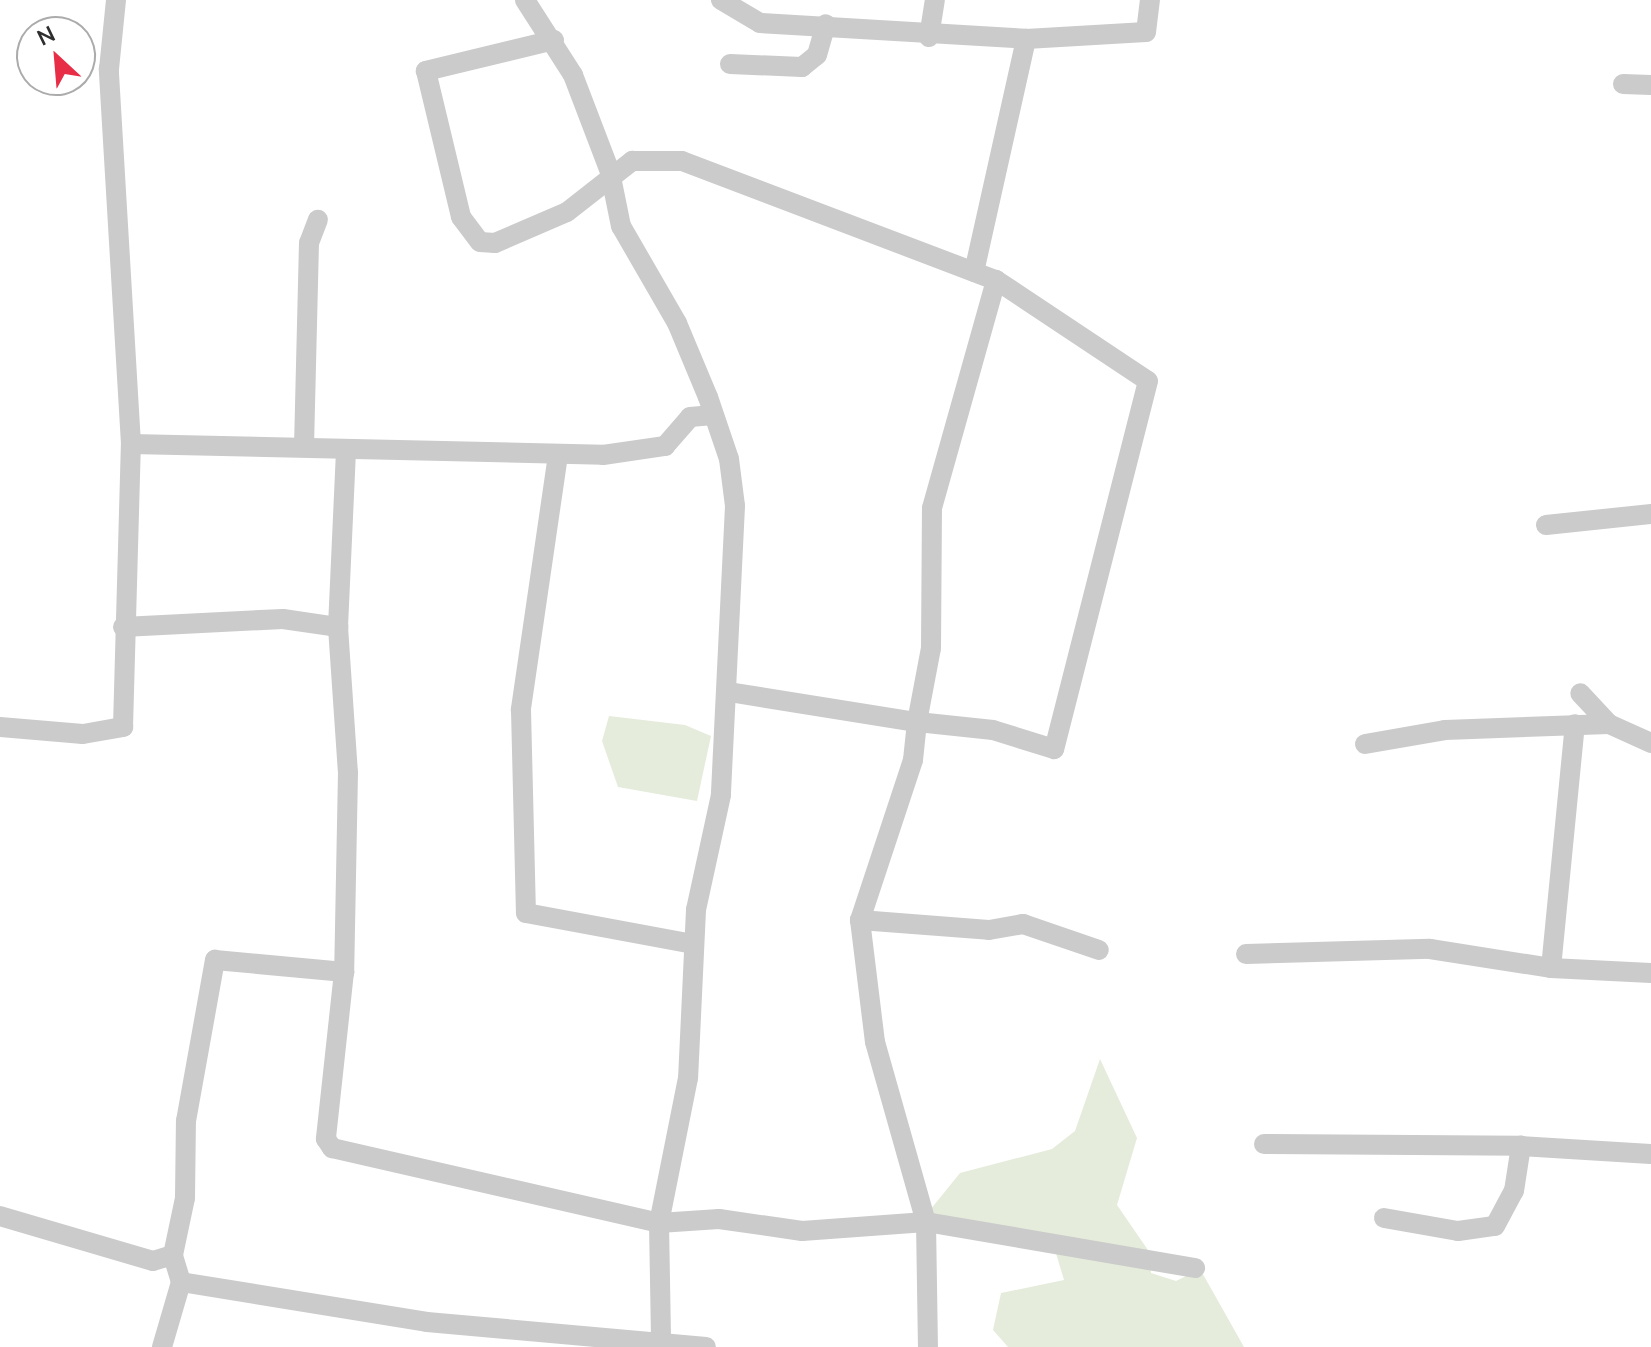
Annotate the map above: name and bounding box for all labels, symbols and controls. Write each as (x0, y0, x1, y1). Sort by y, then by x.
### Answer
north arrow (16, 16, 96, 96)
text: N (32, 19, 60, 53)

